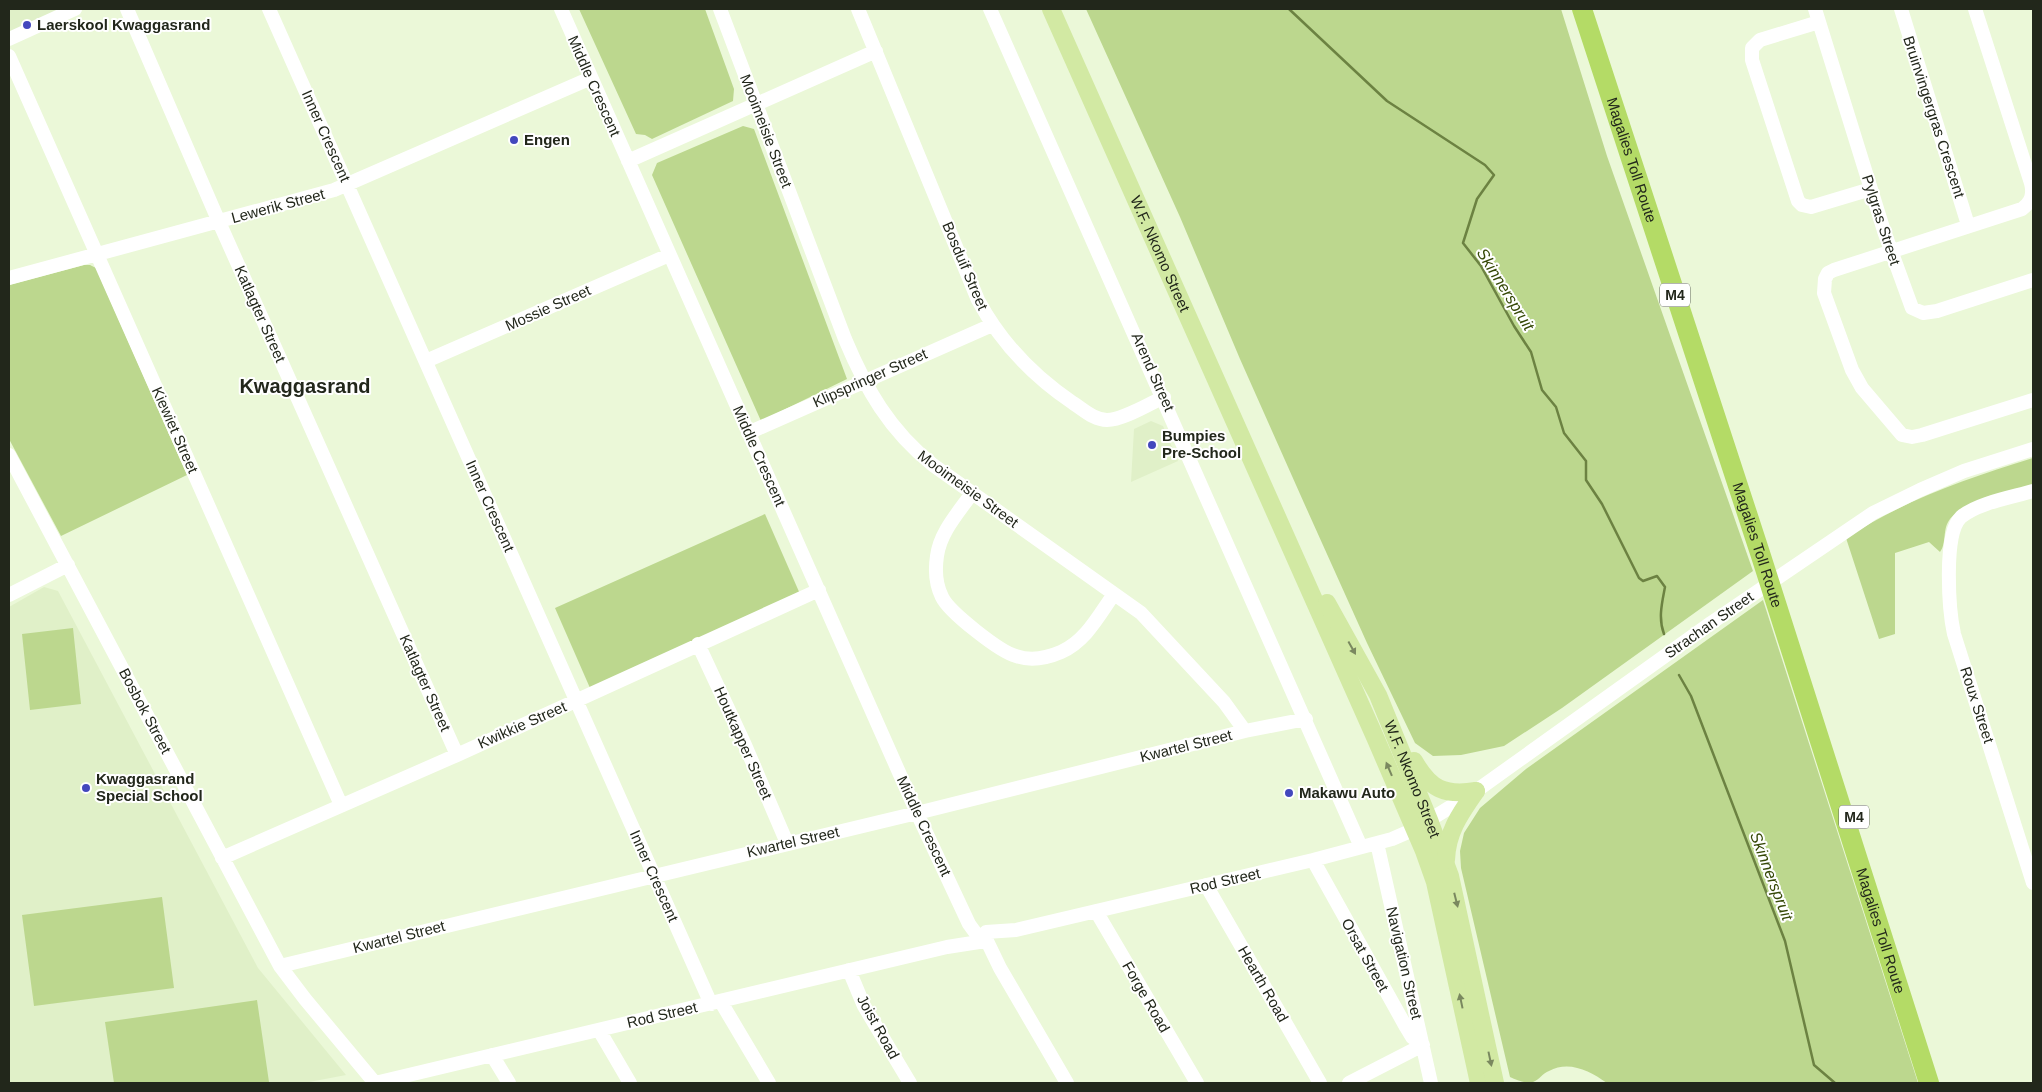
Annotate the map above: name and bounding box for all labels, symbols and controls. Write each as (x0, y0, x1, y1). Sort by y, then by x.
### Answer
place label: Laerskool Kwaggasrand (37, 16, 210, 33)
marker: Laerskool Kwaggasrand (21, 19, 33, 31)
street label: Middle Crescent (565, 33, 625, 140)
street label: Bruinvingergras Crescent (1900, 34, 1969, 201)
street label: Mooimeisie Street (737, 72, 796, 191)
street label: Inner Crescent (299, 87, 355, 185)
street label: Magalies Toll Route (1604, 95, 1660, 225)
place label: Engen (524, 131, 570, 148)
marker: Engen (508, 134, 520, 146)
street label: Pylgras Street (1859, 172, 1904, 268)
street label: Lewerik Street (229, 185, 327, 226)
street label: W.F. Nkomo Street (1127, 193, 1194, 315)
street label: Bosduif Street (939, 219, 992, 313)
water label: Skinnerspruit (1474, 245, 1538, 334)
street label: Katlagter Street (231, 263, 290, 366)
street label: Mossie Street (502, 281, 594, 334)
road number: M4 (1660, 284, 1690, 306)
street label: Arend Street (1129, 330, 1179, 414)
street label: Klipspringer Street (810, 344, 930, 410)
district label: Kwaggasrand (239, 375, 371, 397)
street label: Kiewiet Street (149, 384, 202, 476)
street label: Middle Crescent (730, 403, 790, 510)
place label: Bumpies Pre-School (1162, 427, 1241, 461)
marker: Bumpies Pre-School (1146, 439, 1158, 451)
street label: Mooimeisie Street (915, 446, 1023, 531)
street label: Inner Crescent (463, 457, 519, 555)
street label: Magalies Toll Route (1729, 480, 1786, 610)
street label: Strachan Street (1661, 587, 1757, 661)
street label: Katlagter Street (396, 632, 455, 735)
one-way arrow (1348, 641, 1356, 656)
street label: Bosbok Street (116, 665, 175, 757)
street label: Roux Street (1957, 665, 1998, 746)
street label: Houtkapper Street (711, 684, 776, 803)
street label: Kwikkie Street (475, 697, 569, 752)
street label: W.F. Nkomo Street (1381, 718, 1444, 841)
street label: Kwartel Street (1138, 726, 1234, 765)
one-way arrow (1384, 762, 1392, 776)
place label: Kwaggasrand Special School (96, 770, 203, 804)
street label: Middle Crescent (894, 773, 955, 879)
marker: Kwaggasrand Special School (80, 782, 92, 794)
place label: Makawu Auto (1299, 784, 1395, 801)
marker: Makawu Auto (1283, 787, 1295, 799)
road number: M4 (1839, 806, 1869, 829)
street label: Kwartel Street (745, 822, 841, 860)
street label: Inner Crescent (627, 827, 683, 925)
water label: Skinnerspruit (1747, 830, 1796, 923)
street label: Rod Street (1188, 864, 1263, 897)
street label: Magalies Toll Route (1853, 866, 1909, 996)
one-way arrow (1452, 892, 1460, 907)
street label: Navigation Street (1383, 905, 1426, 1022)
street label: Orsat Street (1338, 915, 1393, 995)
street label: Kwartel Street (351, 917, 447, 956)
street label: Hearth Road (1235, 943, 1292, 1025)
street label: Forge Road (1119, 958, 1174, 1035)
street label: Joist Road (854, 992, 903, 1062)
one-way arrow (1457, 993, 1465, 1009)
street label: Rod Street (625, 998, 700, 1031)
one-way arrow (1486, 1051, 1494, 1067)

